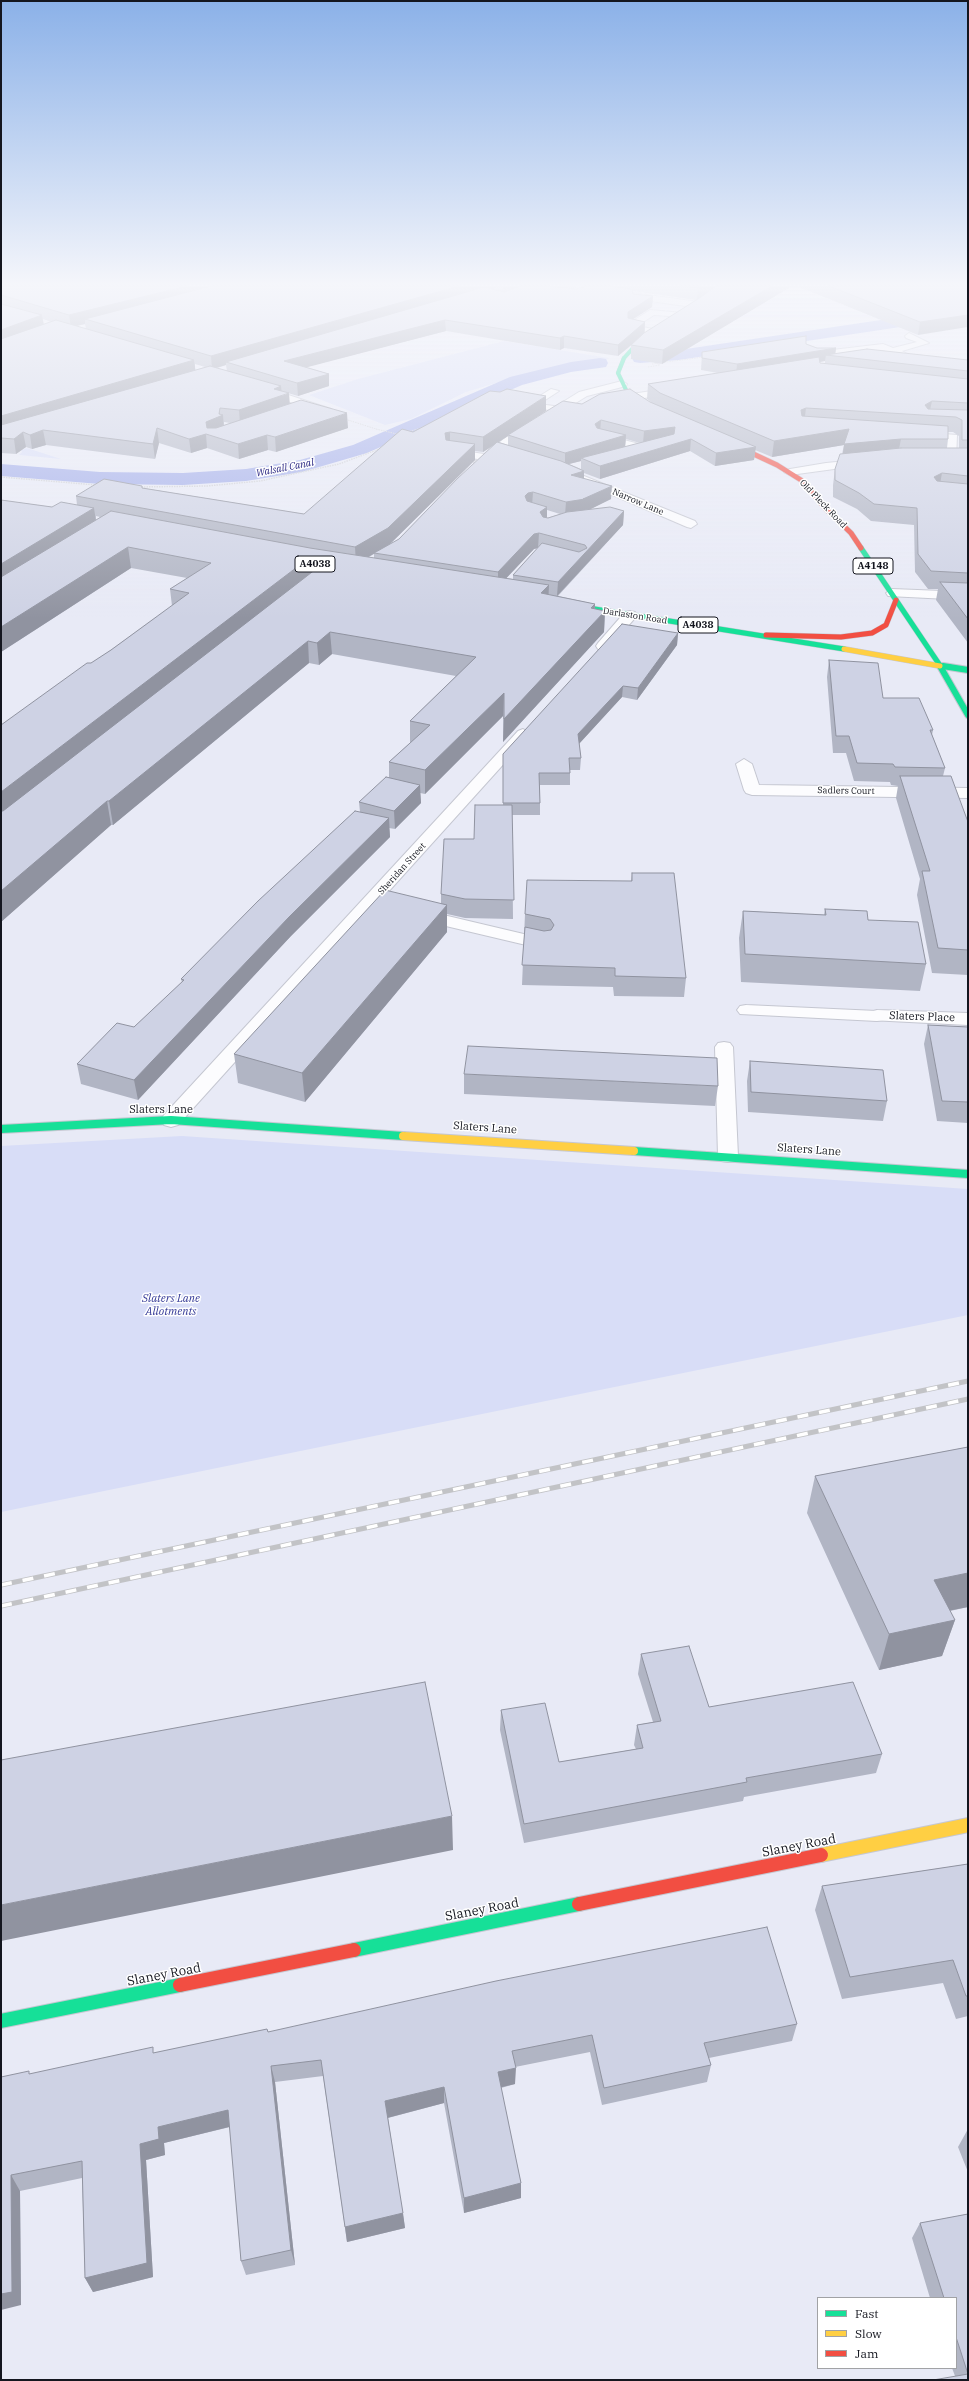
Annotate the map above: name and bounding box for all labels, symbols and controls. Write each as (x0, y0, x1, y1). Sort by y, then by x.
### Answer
water label: Walsall Canal (255, 456, 315, 480)
street label: Old Pleck Road (797, 477, 849, 531)
street label: Narrow Lane (611, 486, 665, 518)
road number: A4038 (295, 556, 335, 572)
road number: A4148 (853, 558, 893, 574)
street label: Darlaston Road (602, 606, 668, 626)
road number: A4038 (678, 617, 718, 633)
street label: Sadlers Court (817, 785, 875, 797)
street label: Sheridan Street (376, 841, 428, 897)
street label: Slaters Place (889, 1009, 955, 1025)
street label: Slaters Lane (129, 1103, 193, 1117)
street label: Slaters Lane (453, 1119, 517, 1137)
street label: Slaters Lane (777, 1141, 841, 1159)
park label: Slaters Lane Allotments (142, 1292, 200, 1318)
street label: Slaney Road (761, 1831, 837, 1861)
street label: Slaney Road (444, 1895, 520, 1925)
street label: Slaney Road (126, 1960, 202, 1990)
legend (817, 2297, 957, 2369)
text: Fast (855, 2306, 879, 2321)
text: Slow (855, 2326, 882, 2341)
text: Jam (855, 2346, 878, 2361)

